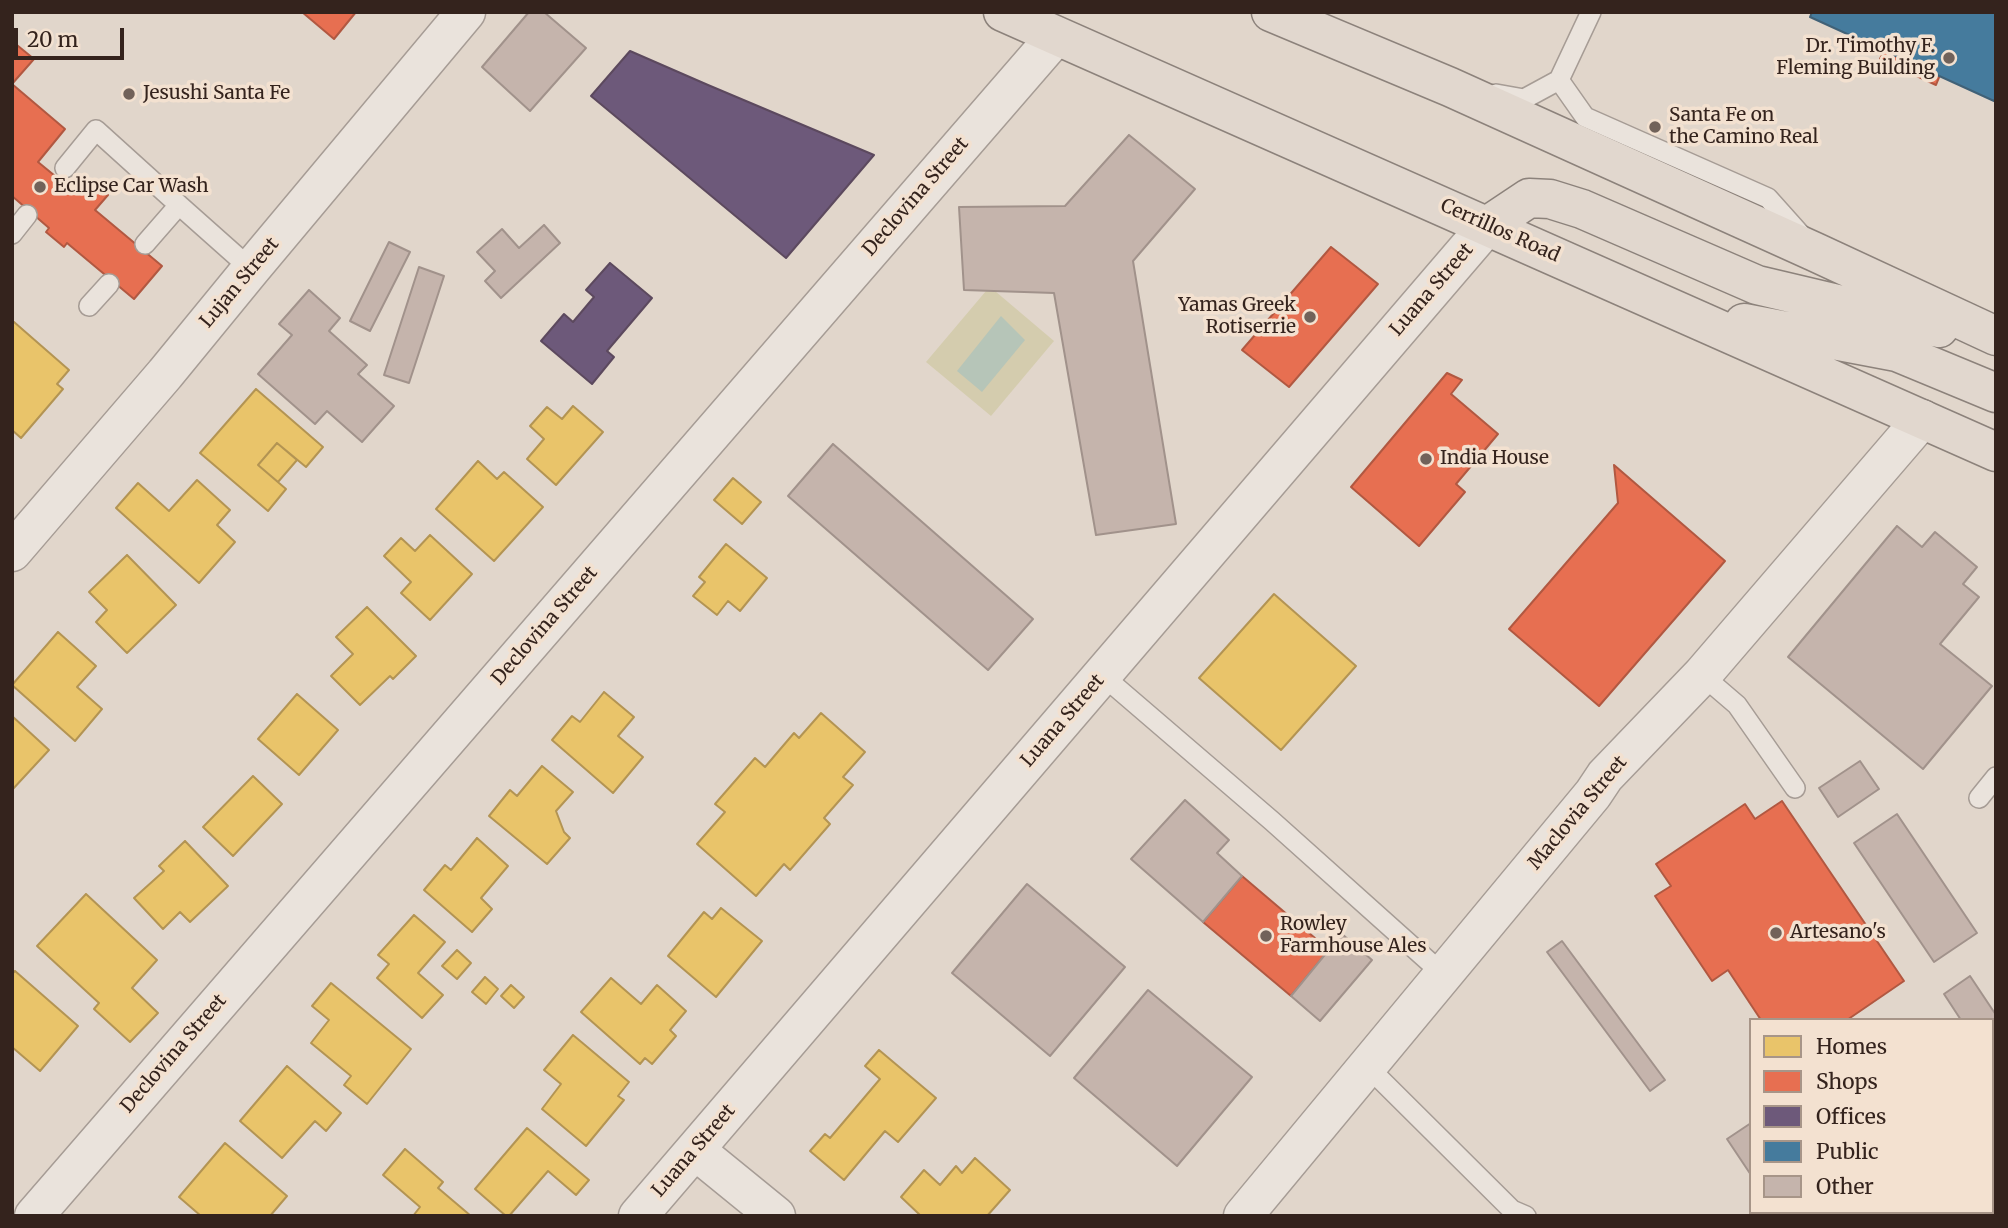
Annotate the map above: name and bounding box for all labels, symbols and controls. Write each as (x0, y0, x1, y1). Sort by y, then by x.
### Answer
scale bar (18, 14, 128, 58)
text: 20 m (27, 26, 78, 53)
place label: Dr. Timothy F. Fleming Building (1776, 36, 1935, 80)
marker: Dr. Timothy F. Fleming Building (1941, 50, 1957, 66)
place label: Jesushi Santa Fe (143, 83, 290, 105)
marker: Jesushi Santa Fe (121, 86, 137, 102)
place label: Santa Fe on the Camino Real (1669, 105, 1818, 149)
marker: Santa Fe on the Camino Real (1647, 119, 1663, 135)
street label: Declovina Street (858, 133, 974, 261)
place label: Eclipse Car Wash (54, 176, 209, 198)
marker: Eclipse Car Wash (32, 179, 48, 195)
street label: Cerrillos Road (1437, 195, 1563, 267)
street label: Lujan Street (196, 233, 284, 333)
street label: Luana Street (1386, 239, 1478, 341)
place label: Yamas Greek Rotiserrie (1178, 295, 1296, 339)
marker: Yamas Greek Rotiserrie (1302, 309, 1318, 325)
place label: India House (1440, 448, 1549, 470)
marker: India House (1418, 451, 1434, 467)
street label: Declovina Street (487, 562, 603, 690)
street label: Luana Street (1017, 670, 1109, 772)
street label: Maclovia Street (1524, 752, 1632, 874)
place label: Rowley Farmhouse Ales (1280, 914, 1427, 958)
place label: Artesano's (1790, 922, 1886, 944)
marker: Artesano's (1768, 925, 1784, 941)
marker: Rowley Farmhouse Ales (1258, 928, 1274, 944)
street label: Declovina Street (116, 990, 232, 1118)
legend (1749, 1018, 1994, 1214)
text: Homes (1816, 1033, 1887, 1060)
text: Shops (1816, 1068, 1878, 1095)
street label: Luana Street (648, 1100, 740, 1202)
text: Offices (1816, 1103, 1886, 1130)
text: Public (1816, 1138, 1879, 1165)
text: Other (1816, 1173, 1874, 1200)

